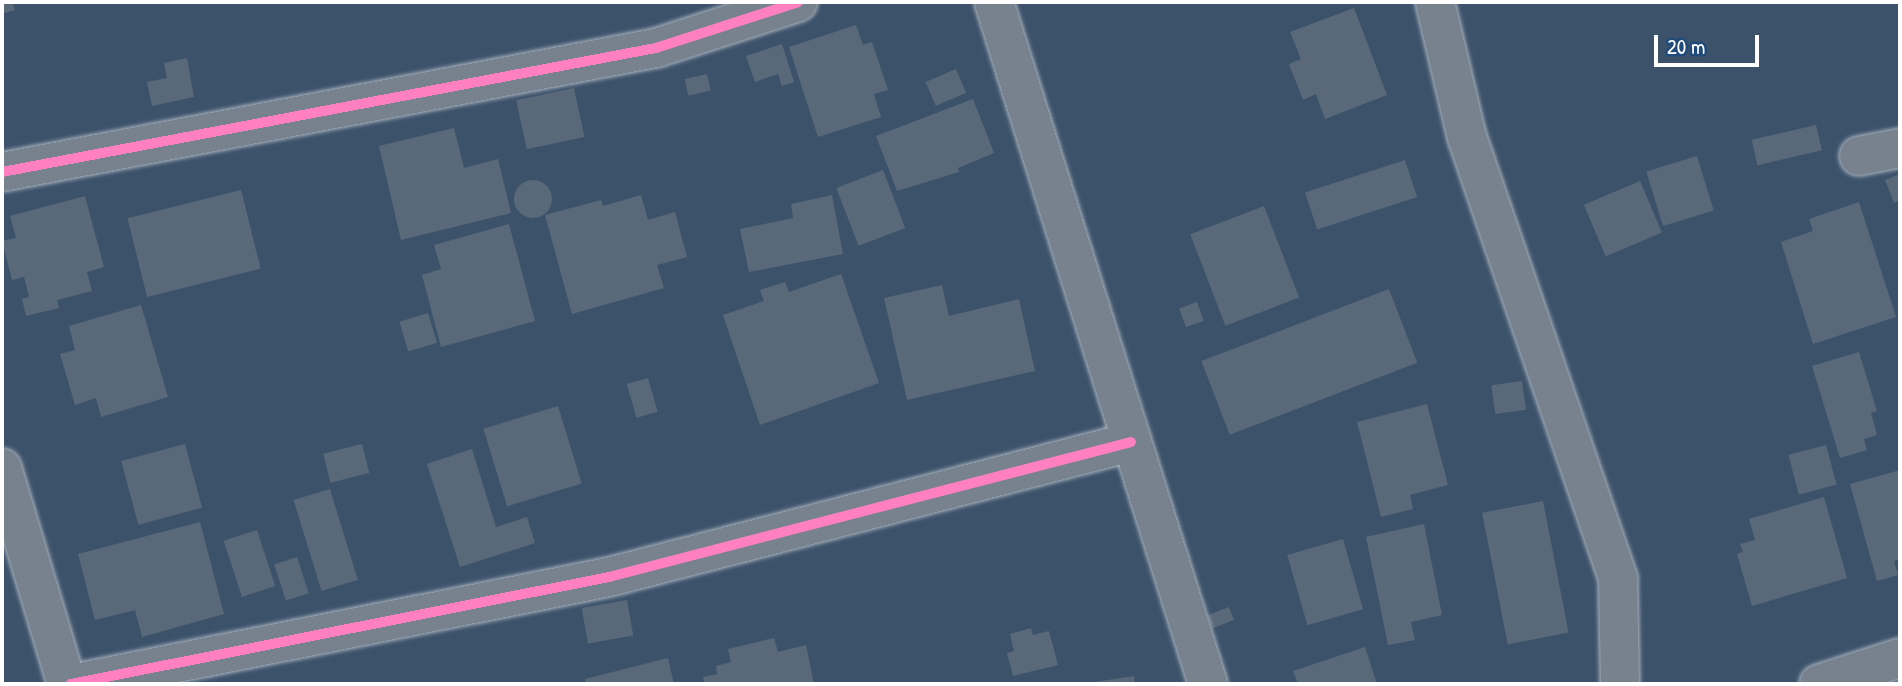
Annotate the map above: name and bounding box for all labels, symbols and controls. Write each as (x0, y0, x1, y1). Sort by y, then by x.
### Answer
scale bar (1657, 21, 1762, 65)
text: 20 m (1667, 32, 1705, 61)

